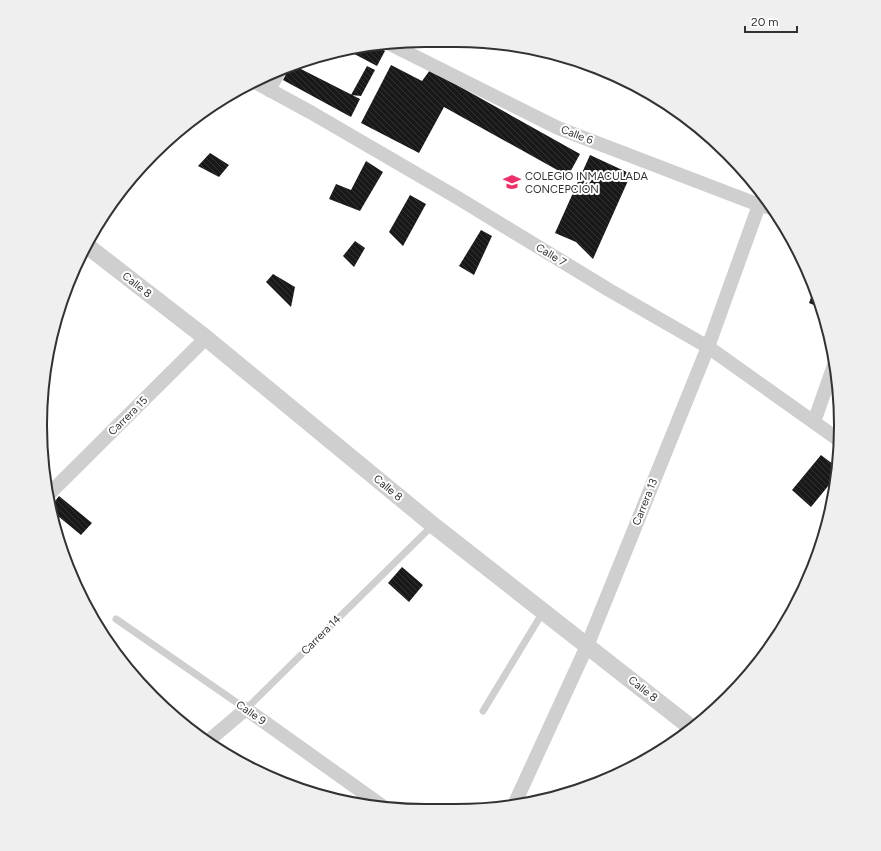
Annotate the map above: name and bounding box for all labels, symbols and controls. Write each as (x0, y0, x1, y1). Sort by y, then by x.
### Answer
scale bar (745, 8, 797, 34)
text: 20 m (751, 15, 779, 29)
street label: Calle 6 (559, 123, 595, 147)
place label: COLEGIO INMACULADA CONCEPCIÓN (525, 170, 649, 196)
school or university icon: COLEGIO INMACULADA CONCEPCIÓN (502, 172, 522, 192)
street label: Calle 7 (534, 241, 569, 269)
street label: Calle 8 (120, 269, 155, 301)
street label: Carrera 15 (106, 394, 150, 438)
street label: Calle 8 (371, 472, 405, 504)
street label: Carrera 13 (630, 477, 660, 527)
street label: Carrera 14 (299, 612, 344, 657)
street label: Calle 8 (626, 673, 661, 705)
street label: Calle 9 (234, 698, 268, 728)

